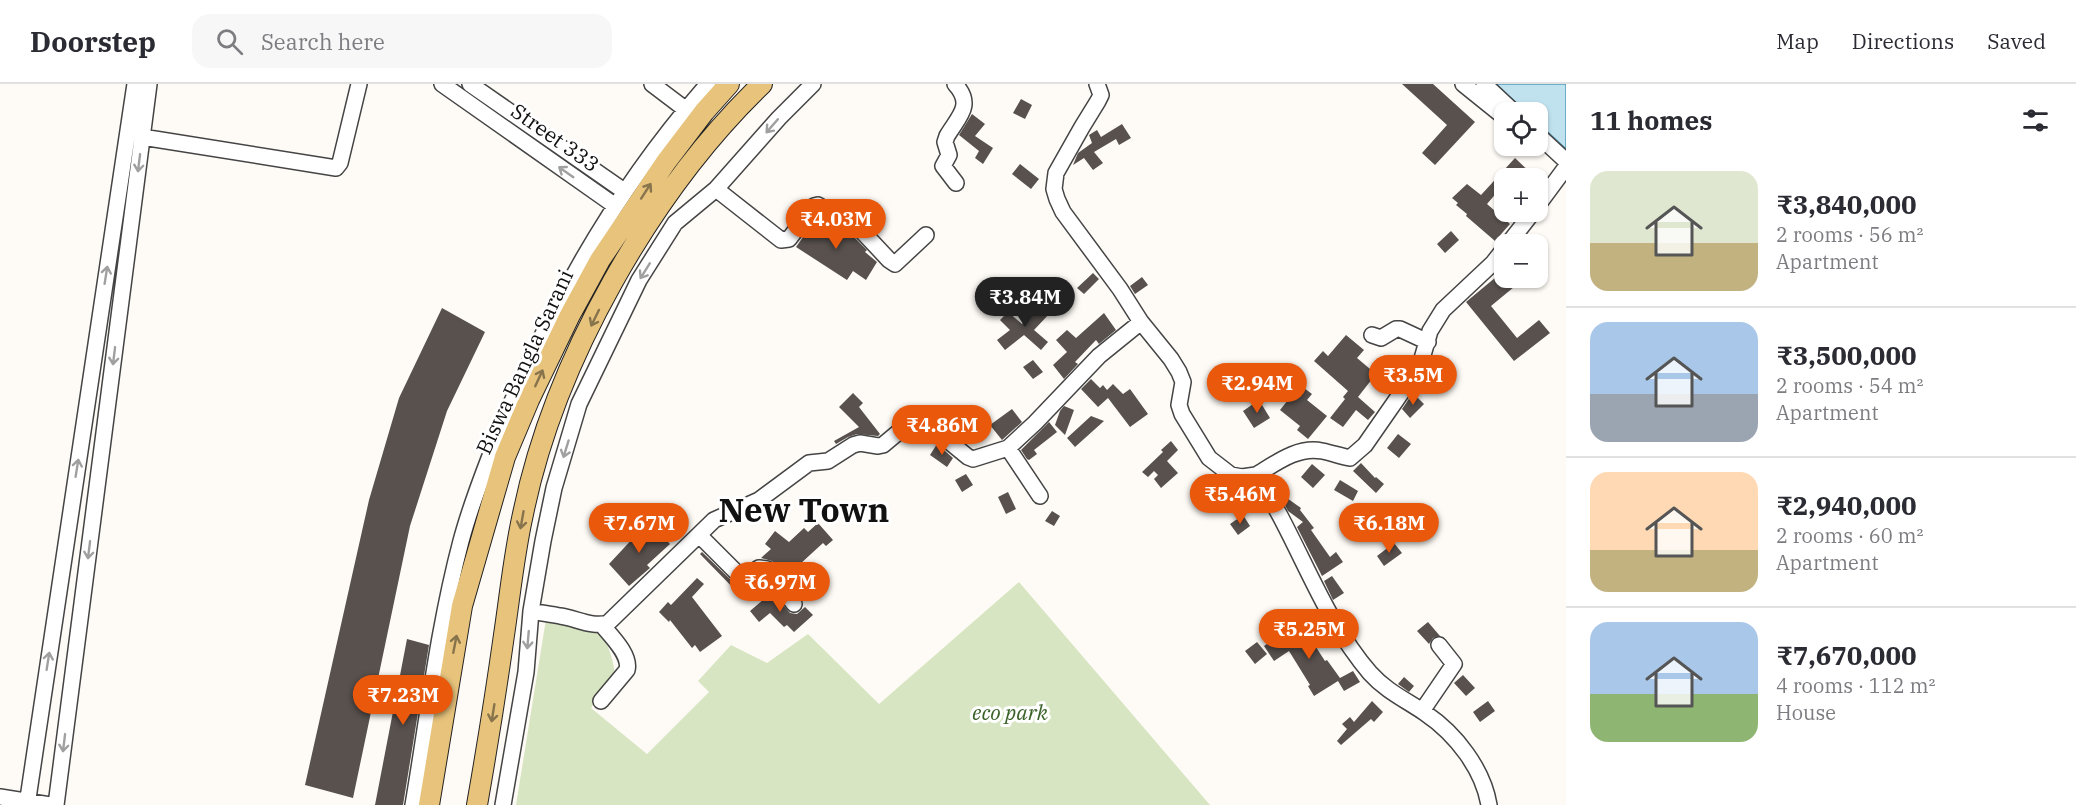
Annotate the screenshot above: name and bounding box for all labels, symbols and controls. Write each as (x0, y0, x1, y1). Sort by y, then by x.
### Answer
search box (192, 14, 612, 68)
text: Doorstep (30, 23, 156, 60)
icon: search (213, 25, 246, 58)
text: Search here (261, 27, 385, 56)
text: Map (1776, 27, 1819, 55)
text: Directions (1852, 27, 1954, 55)
text: Saved (1987, 27, 2046, 55)
street label: Street 333 (506, 97, 605, 178)
map controls (1494, 102, 1548, 288)
button: locate (1494, 102, 1548, 156)
text: 11 homes (1590, 103, 1712, 137)
icon: filters (2019, 104, 2052, 137)
one-way arrow (765, 118, 779, 133)
one-way arrow (134, 152, 145, 172)
one-way arrow (559, 166, 575, 178)
button: + (1494, 168, 1548, 222)
one-way arrow (641, 183, 653, 200)
text: ₹3,840,000 (1776, 187, 1917, 221)
icon: home (1638, 195, 1710, 267)
pin: ₹4.03M (787, 199, 885, 250)
text: ₹4.03M (800, 205, 872, 232)
text: 2 rooms · 56 m² (1776, 221, 1923, 248)
button: − (1494, 234, 1548, 288)
text: Apartment (1776, 248, 1879, 275)
one-way arrow (638, 263, 651, 280)
one-way arrow (101, 265, 112, 285)
street label: Biswa Bangla Sarani (469, 265, 579, 459)
pin: ₹3.84M (976, 277, 1074, 328)
text: ₹3.84M (989, 283, 1061, 310)
one-way arrow (588, 309, 600, 327)
text: ₹3,500,000 (1776, 338, 1917, 372)
one-way arrow (109, 346, 120, 366)
icon: home (1638, 346, 1710, 418)
pin: ₹3.5M (1371, 355, 1455, 406)
text: ₹3.5M (1383, 361, 1443, 388)
pin: ₹2.94M (1208, 363, 1306, 414)
text: ₹2.94M (1221, 369, 1293, 396)
one-way arrow (534, 370, 546, 388)
text: 2 rooms · 54 m² (1776, 372, 1923, 399)
text: Apartment (1776, 399, 1879, 426)
pin: ₹4.86M (893, 405, 991, 456)
text: ₹4.86M (906, 411, 978, 438)
one-way arrow (560, 439, 571, 458)
one-way arrow (72, 458, 83, 478)
pin: ₹5.46M (1191, 474, 1289, 525)
text: ₹5.46M (1204, 480, 1276, 507)
district label: New Town (719, 488, 889, 531)
text: ₹2,940,000 (1776, 488, 1917, 522)
icon: home (1638, 496, 1710, 568)
pin: ₹7.67M (590, 503, 688, 554)
pin: ₹6.18M (1340, 503, 1438, 554)
text: ₹7.67M (603, 509, 675, 536)
text: ₹6.18M (1353, 509, 1425, 536)
one-way arrow (516, 510, 527, 530)
text: 2 rooms · 60 m² (1776, 522, 1923, 549)
one-way arrow (84, 539, 95, 559)
text: Apartment (1776, 549, 1879, 576)
pin: ₹6.97M (731, 562, 829, 613)
text: ₹6.97M (744, 568, 816, 595)
pin: ₹5.25M (1260, 609, 1358, 660)
text: ₹5.25M (1273, 615, 1345, 642)
one-way arrow (522, 630, 533, 649)
one-way arrow (450, 634, 461, 654)
text: ₹7,670,000 (1776, 638, 1917, 672)
icon: home (1638, 646, 1710, 718)
one-way arrow (43, 651, 54, 671)
text: 4 rooms · 112 m² (1776, 672, 1935, 699)
pin: ₹7.23M (354, 675, 452, 726)
text: ₹7.23M (367, 681, 439, 708)
park label: eco park (972, 698, 1049, 726)
text: House (1776, 699, 1836, 726)
one-way arrow (487, 703, 498, 723)
one-way arrow (59, 733, 70, 752)

